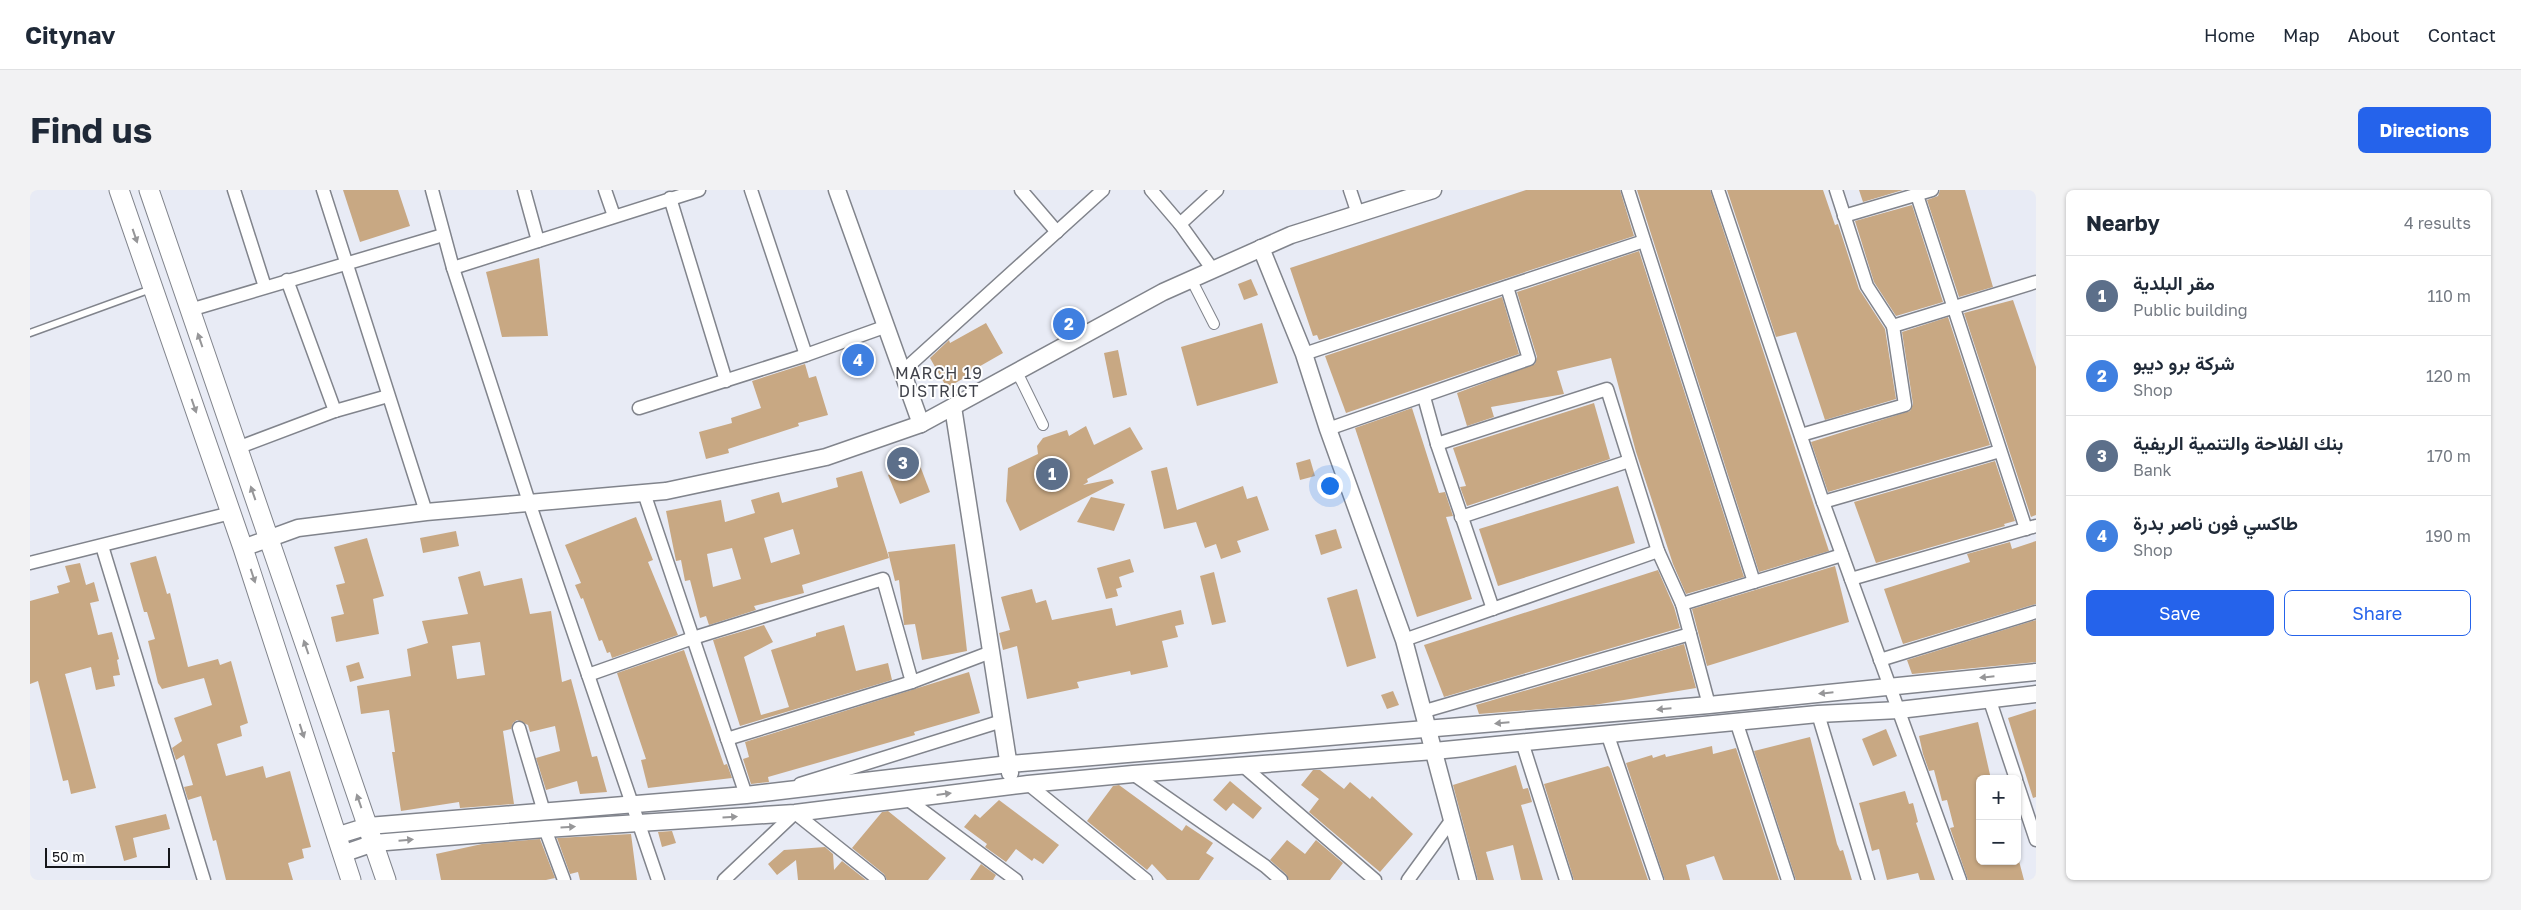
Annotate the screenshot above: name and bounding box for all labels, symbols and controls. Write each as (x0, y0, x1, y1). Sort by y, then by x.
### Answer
text: Citynav (25, 20, 115, 49)
text: Home (2204, 24, 2255, 46)
text: Map (2283, 24, 2320, 46)
text: About (2348, 24, 2400, 46)
text: Contact (2428, 24, 2496, 46)
button: Directions (2358, 107, 2491, 153)
text: Find us (30, 109, 152, 151)
text: Nearby (2086, 210, 2160, 236)
text: 4 results (2404, 213, 2471, 233)
one-way arrow (131, 229, 139, 244)
text: مقر البلدية (2133, 271, 2215, 294)
text: 1 (2098, 286, 2106, 306)
text: 110 m (2427, 286, 2471, 306)
text: Public building (2133, 300, 2248, 320)
pin: 2 (1053, 305, 1085, 343)
one-way arrow (196, 332, 203, 347)
pin: 4 (842, 341, 874, 379)
text: شركة برو ديبو (2133, 351, 2235, 374)
district label: MARCH 19 DISTRICT (895, 363, 983, 401)
text: 2 (2097, 366, 2107, 386)
text: 120 m (2426, 366, 2471, 386)
text: Shop (2133, 380, 2173, 400)
one-way arrow (191, 399, 198, 414)
text: بنك الفلاحة والتنمية الريفية (2133, 431, 2343, 454)
pin: 3 (887, 444, 919, 482)
text: 3 (2097, 446, 2107, 466)
text: 170 m (2427, 446, 2471, 466)
pin: 1 (1036, 455, 1068, 493)
text: Bank (2133, 460, 2172, 480)
your location (1317, 473, 1343, 499)
one-way arrow (249, 486, 256, 501)
text: طاكسي فون ناصر بدرة (2133, 511, 2298, 534)
text: 4 (2097, 526, 2107, 546)
text: 190 m (2425, 526, 2471, 546)
text: Shop (2133, 540, 2173, 560)
one-way arrow (249, 569, 257, 584)
button: Save (2086, 590, 2274, 636)
button: Share (2284, 590, 2471, 636)
one-way arrow (302, 639, 310, 654)
one-way arrow (1979, 673, 1995, 681)
one-way arrow (1818, 689, 1834, 697)
one-way arrow (1656, 705, 1672, 713)
one-way arrow (1494, 719, 1510, 727)
one-way arrow (299, 724, 307, 739)
map controls (1976, 775, 2021, 865)
button: + (1976, 775, 2021, 820)
one-way arrow (936, 790, 952, 798)
one-way arrow (355, 793, 362, 808)
one-way arrow (722, 813, 738, 821)
button: − (1976, 820, 2021, 865)
one-way arrow (560, 823, 576, 831)
one-way arrow (398, 836, 414, 844)
scale bar (45, 845, 170, 868)
text: 50 m (52, 848, 85, 865)

